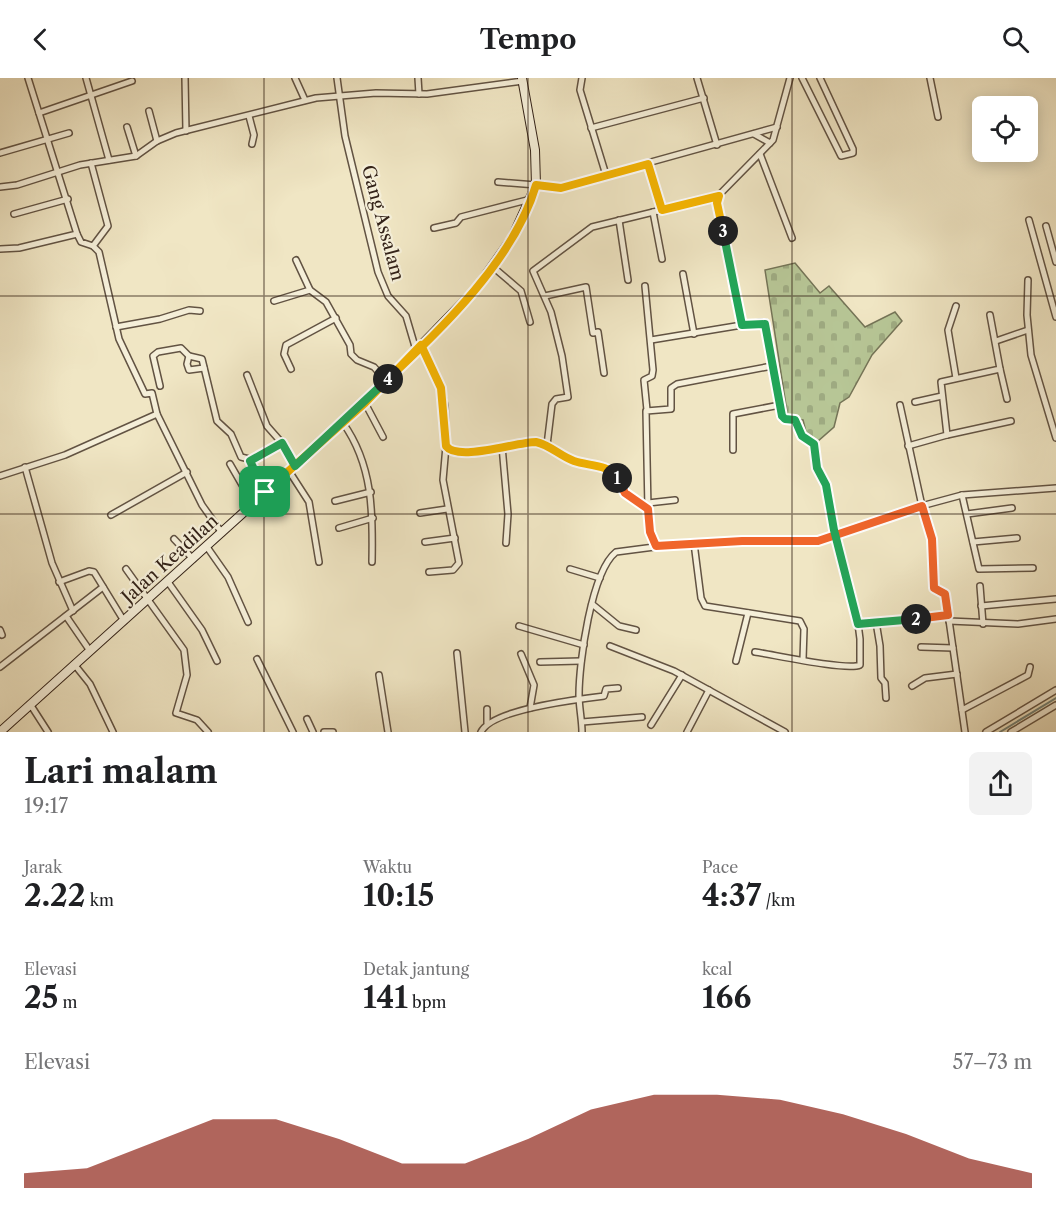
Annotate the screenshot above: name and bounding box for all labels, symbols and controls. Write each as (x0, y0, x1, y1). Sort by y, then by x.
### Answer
icon: back (24, 23, 57, 56)
text: Tempo (480, 23, 576, 56)
icon: search (999, 23, 1032, 56)
map controls (972, 96, 1038, 162)
button: locate (972, 96, 1038, 162)
street label: Gang Assalam (357, 163, 409, 284)
pin: 3 (708, 216, 738, 246)
text: 3 (718, 221, 728, 241)
pin: 4 (373, 364, 403, 394)
text: 4 (383, 369, 393, 389)
pin: 1 (602, 463, 632, 493)
pin (239, 466, 290, 517)
text: 1 (613, 468, 621, 488)
icon: arrive (248, 475, 281, 508)
street label: Jalan Keadilan (115, 510, 223, 610)
pin: 2 (901, 604, 931, 634)
text: 2 (911, 609, 921, 629)
text: Lari malam (24, 751, 218, 792)
button: share (969, 752, 1032, 815)
text: 19:17 (24, 794, 68, 818)
text: Jarak (24, 857, 62, 877)
text: Waktu (363, 857, 412, 877)
text: Pace (702, 857, 738, 877)
text: 2.22 (24, 877, 85, 914)
text: 10:15 (363, 877, 434, 914)
text: 4:37 (702, 877, 761, 914)
text: km (85, 890, 114, 910)
text: /km (761, 890, 795, 910)
text: Elevasi (24, 959, 77, 979)
text: Detak jantung (363, 959, 469, 979)
text: kcal (702, 959, 732, 979)
text: 25 (24, 979, 58, 1016)
text: 141 (363, 979, 408, 1016)
text: 166 (702, 979, 751, 1016)
text: m (58, 992, 77, 1012)
text: bpm (408, 992, 446, 1012)
text: Elevasi (24, 1050, 90, 1074)
text: 57–73 m (953, 1050, 1032, 1074)

